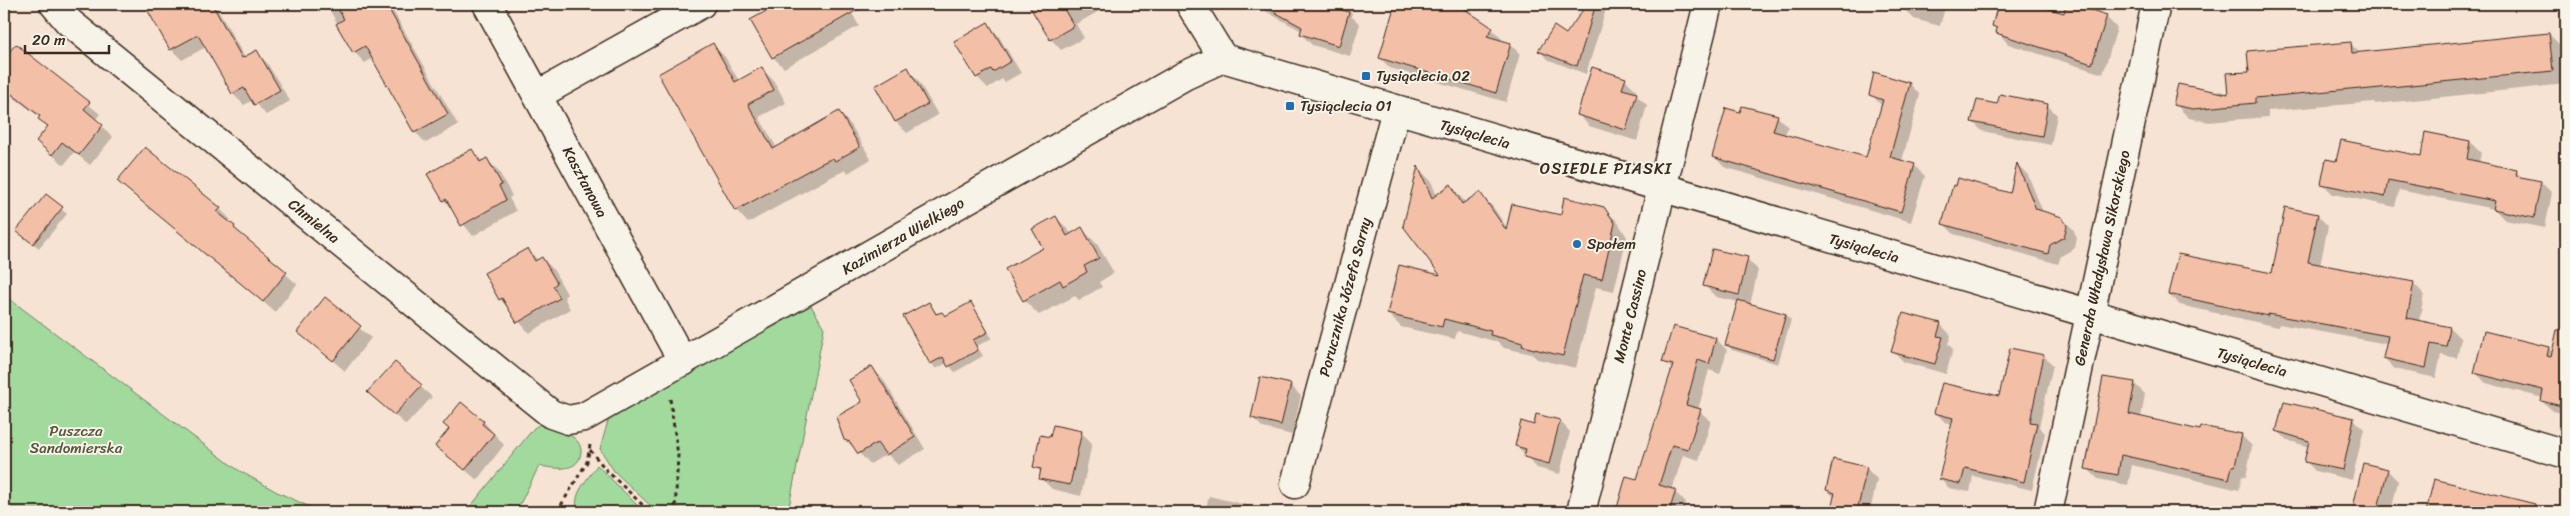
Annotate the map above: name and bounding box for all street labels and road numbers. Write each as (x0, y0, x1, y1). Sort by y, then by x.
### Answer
street label: Tysiąclecia (1437, 112, 1514, 157)
street label: Kasztanowa (555, 142, 615, 223)
street label: Generała Władysława Sikorskiego (2066, 147, 2138, 368)
street label: Kazimierza Wielkiego (837, 190, 970, 282)
street label: Chmielna (282, 192, 346, 250)
street label: Porucznika Józefa Sarny (1311, 214, 1379, 379)
street label: Tysiąclecia (1826, 226, 1903, 271)
street label: Monte Cassino (1606, 266, 1654, 366)
street label: Tysiąclecia (2214, 340, 2291, 385)

